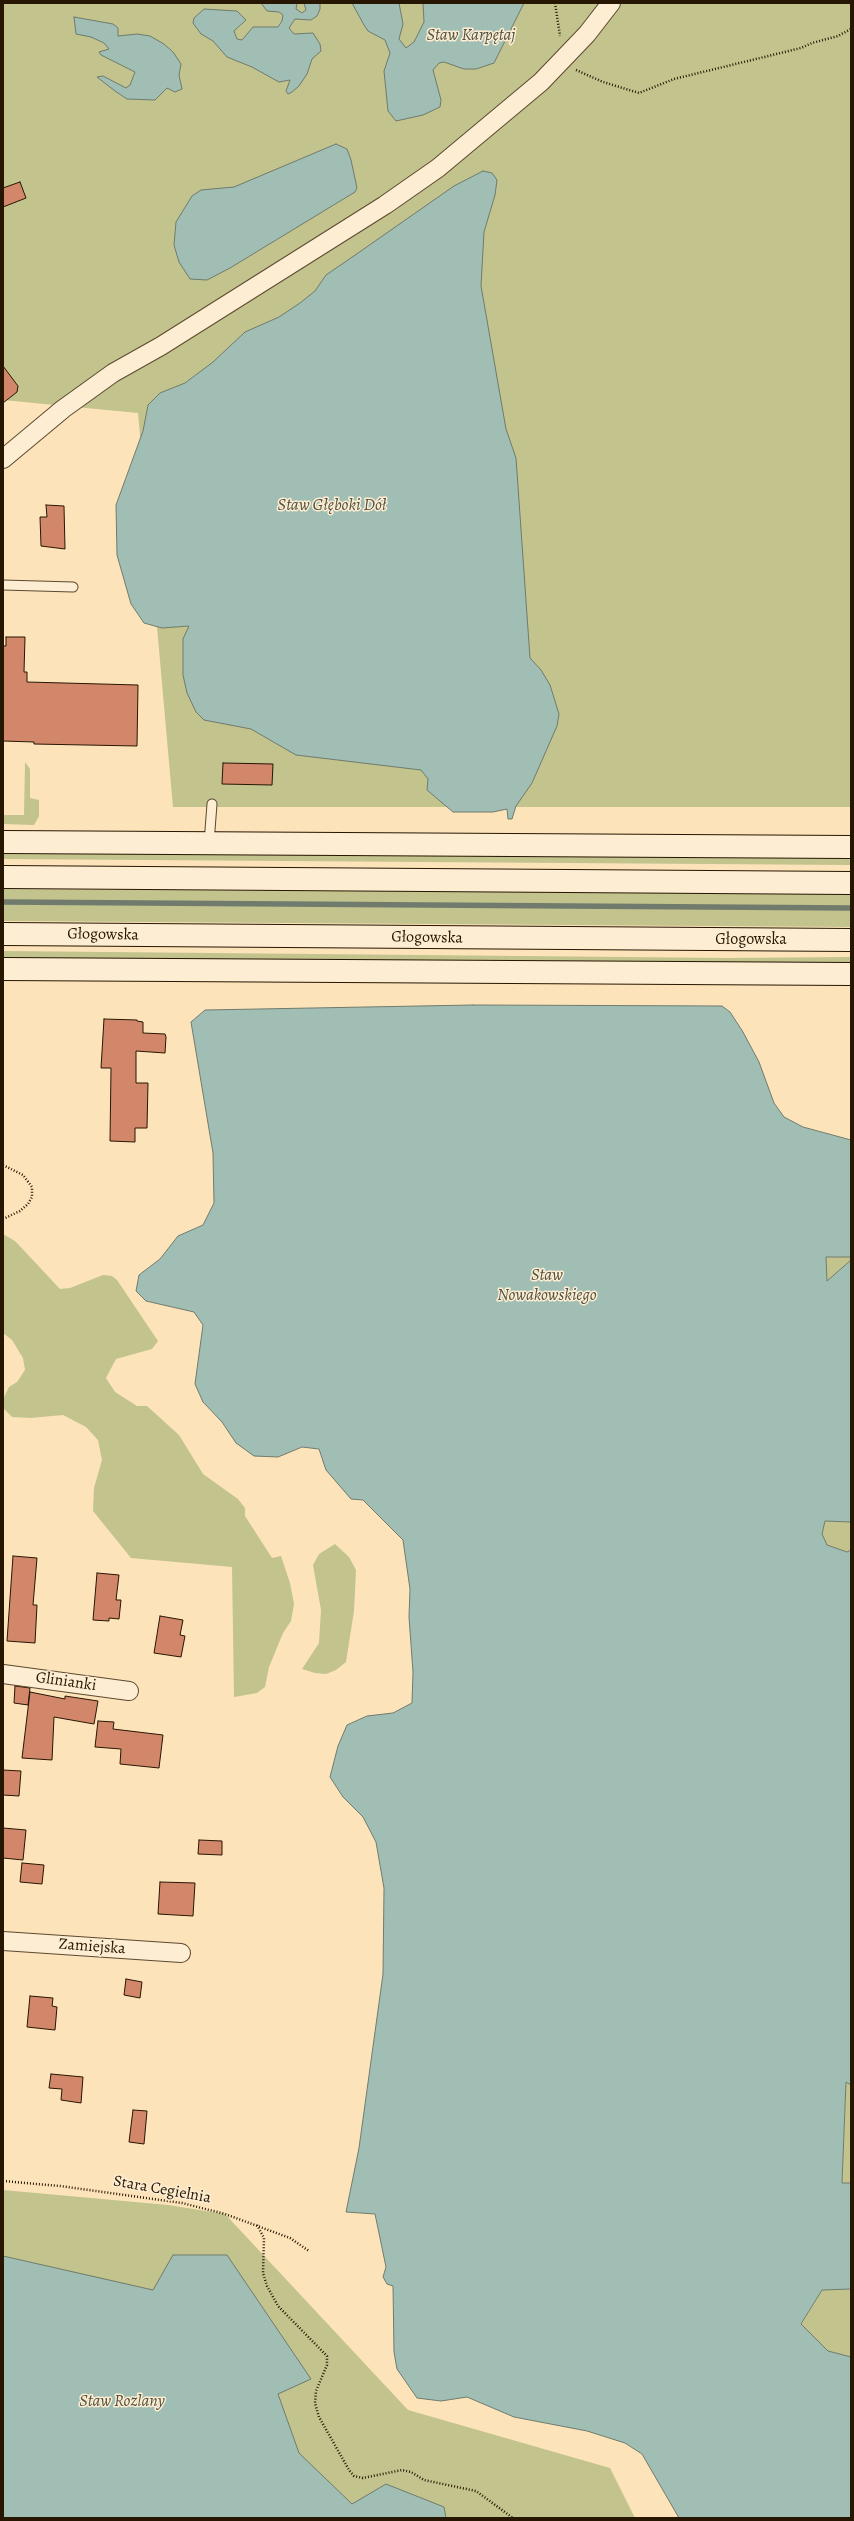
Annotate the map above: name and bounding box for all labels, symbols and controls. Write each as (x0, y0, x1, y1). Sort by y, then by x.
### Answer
water label: Staw Karpętaj (426, 26, 516, 46)
water label: Staw Głęboki Dół (278, 496, 386, 516)
street label: Głogowska (67, 925, 139, 945)
street label: Głogowska (391, 928, 463, 948)
street label: Głogowska (715, 930, 787, 950)
water label: Staw Nowakowskiego (497, 1266, 597, 1306)
street label: Glinianki (35, 1668, 97, 1696)
street label: Zamiejska (58, 1935, 126, 1959)
street label: Stara Cegielnia (112, 2172, 212, 2208)
water label: Staw Rozlany (79, 2392, 165, 2412)

